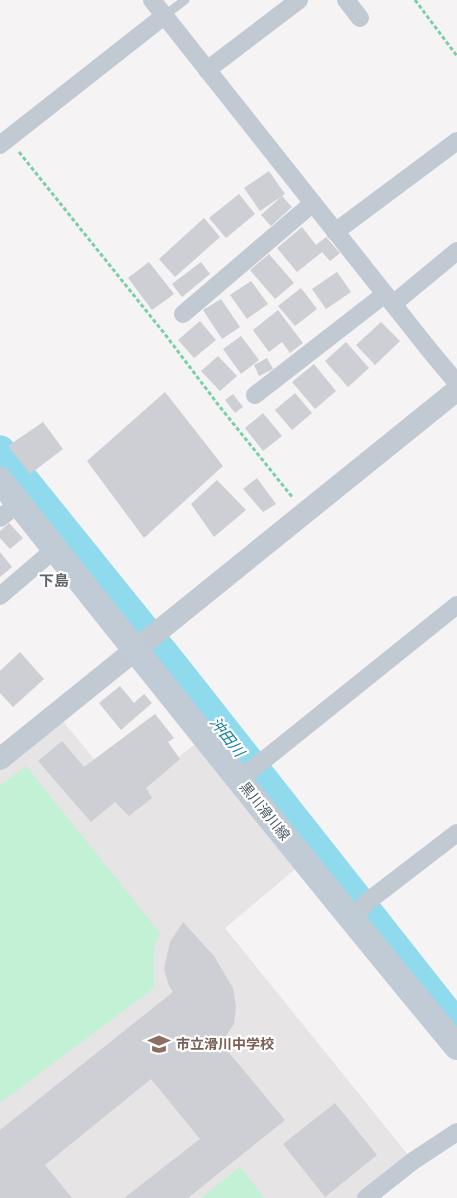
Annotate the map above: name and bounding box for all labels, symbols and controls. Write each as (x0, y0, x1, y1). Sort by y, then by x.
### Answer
district label: 下島 (39, 572, 69, 590)
water label: 沖田川 (206, 714, 249, 762)
street label: 黒川滑川線 (236, 779, 293, 844)
school or university icon: 市立滑川中学校 (146, 1031, 172, 1057)
place label: 市立滑川中学校 (176, 1036, 274, 1053)

